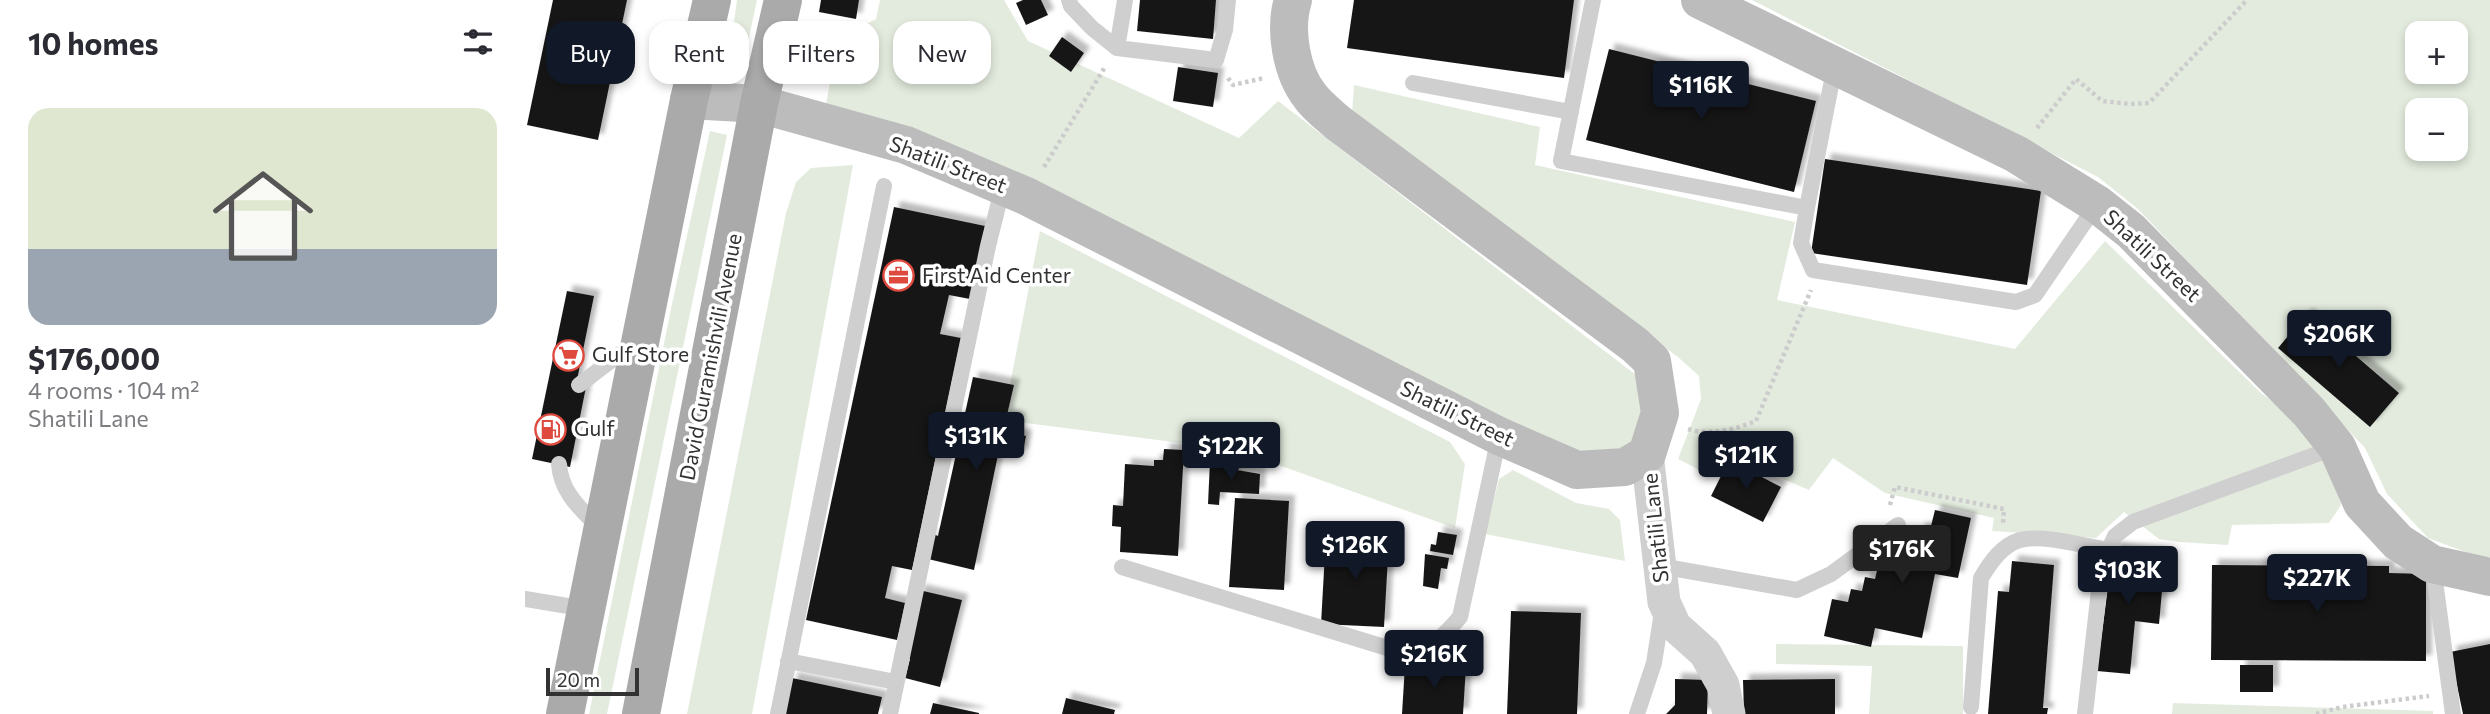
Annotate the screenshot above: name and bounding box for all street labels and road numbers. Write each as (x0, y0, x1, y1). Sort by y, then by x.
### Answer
street label: Shatili Street (886, 130, 1011, 197)
street label: Shatili Street (2099, 204, 2207, 306)
street label: David Guramishvili Avenue (673, 231, 746, 482)
street label: Shatili Street (1397, 374, 1519, 451)
street label: Shatili Lane (1636, 472, 1673, 584)

